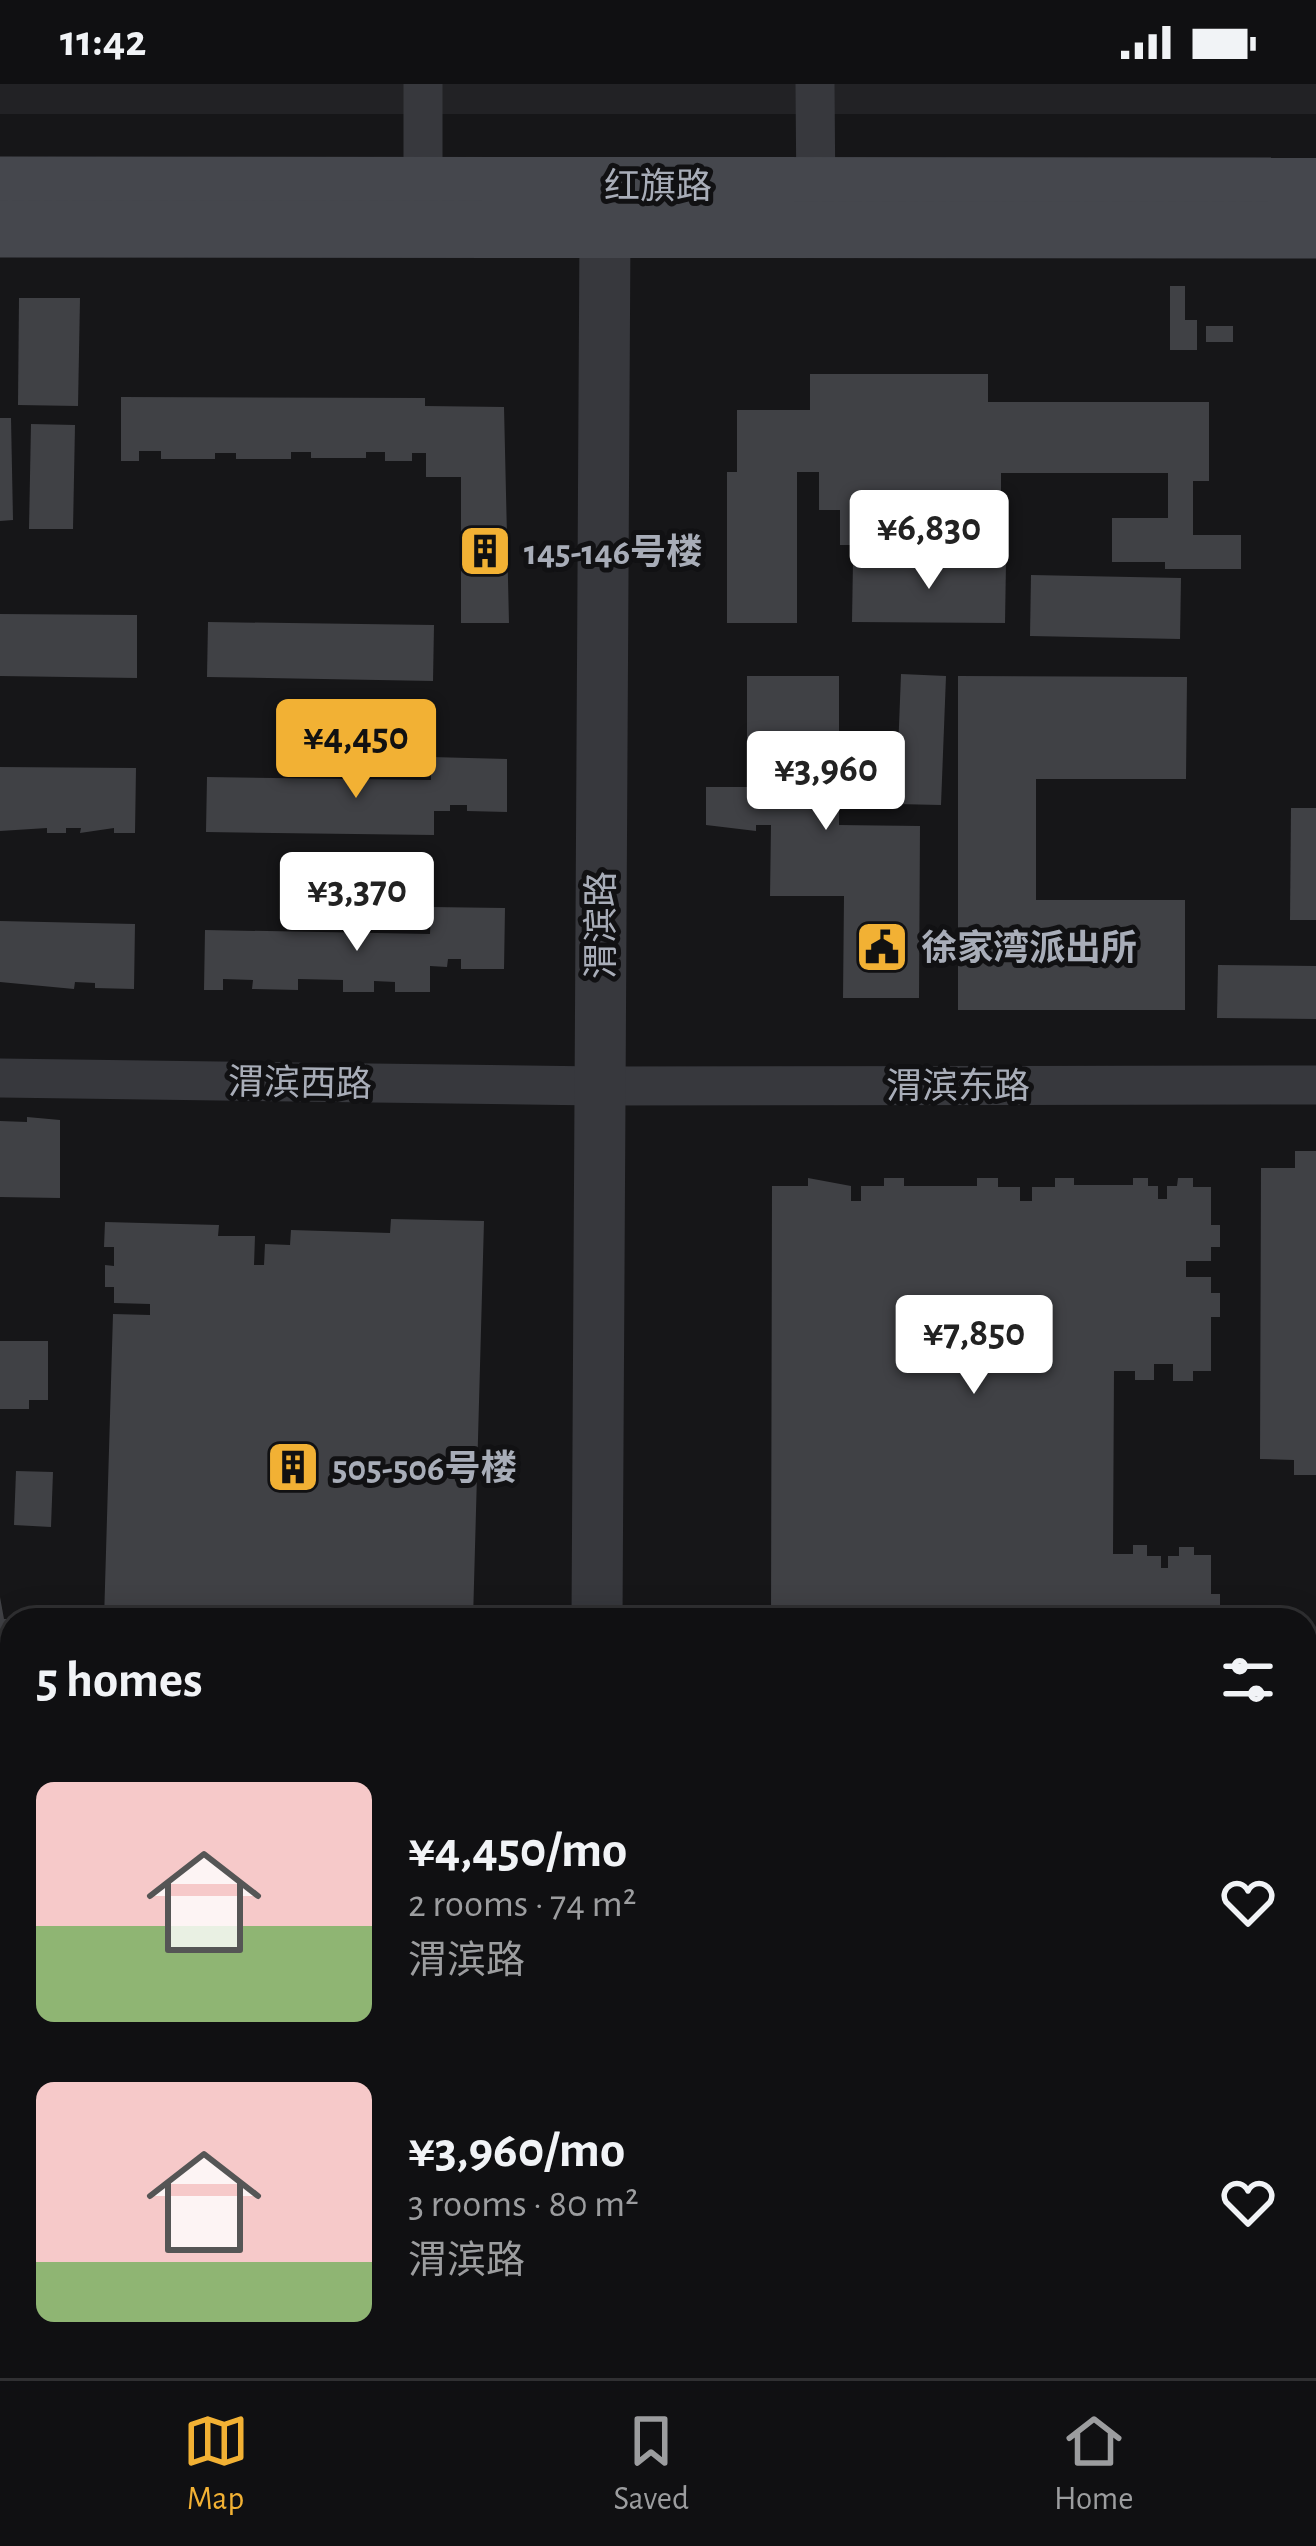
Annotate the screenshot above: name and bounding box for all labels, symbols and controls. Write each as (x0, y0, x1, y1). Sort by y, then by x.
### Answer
text: 11:42 (60, 19, 147, 64)
street label: 红旗路 (604, 167, 712, 205)
pin: ¥6,830 (831, 490, 1027, 592)
text: ¥6,830 (877, 509, 981, 548)
building icon: 145-146号楼 (457, 523, 513, 579)
place label: 145-146号楼 (524, 533, 702, 571)
pin: ¥4,450 (258, 699, 454, 801)
text: ¥4,450 (303, 718, 409, 757)
pin: ¥3,960 (728, 731, 924, 833)
text: ¥3,960 (774, 750, 878, 789)
pin: ¥3,370 (259, 852, 455, 954)
text: ¥3,370 (307, 871, 407, 910)
street label: 渭滨路 (582, 871, 620, 979)
public building icon: 徐家湾派出所 (854, 919, 910, 975)
place label: 徐家湾派出所 (921, 928, 1137, 967)
street label: 渭滨西路 (228, 1063, 372, 1103)
street label: 渭滨东路 (886, 1067, 1030, 1105)
pin: ¥7,850 (876, 1295, 1072, 1397)
text: ¥7,850 (923, 1314, 1025, 1353)
building icon: 505-506号楼 (265, 1439, 321, 1495)
place label: 505-506号楼 (332, 1449, 517, 1487)
icon: filters (1215, 1647, 1281, 1713)
text: 5 homes (36, 1655, 203, 1706)
text: ¥4,450/mo (408, 1825, 627, 1876)
icon: home (132, 1830, 276, 1974)
icon: heart (1215, 1869, 1281, 1935)
text: 2 rooms · 74 m² (408, 1885, 636, 1924)
text: 渭滨路 (408, 1942, 525, 1981)
text: ¥3,960/mo (408, 2125, 625, 2176)
icon: home (132, 2130, 276, 2274)
icon: heart (1215, 2169, 1281, 2235)
text: 3 rooms · 80 m² (408, 2185, 639, 2224)
text: 渭滨路 (408, 2242, 525, 2281)
tab: Map (183, 2408, 249, 2520)
tab: Saved (614, 2408, 689, 2520)
tab: Home (1054, 2408, 1133, 2520)

